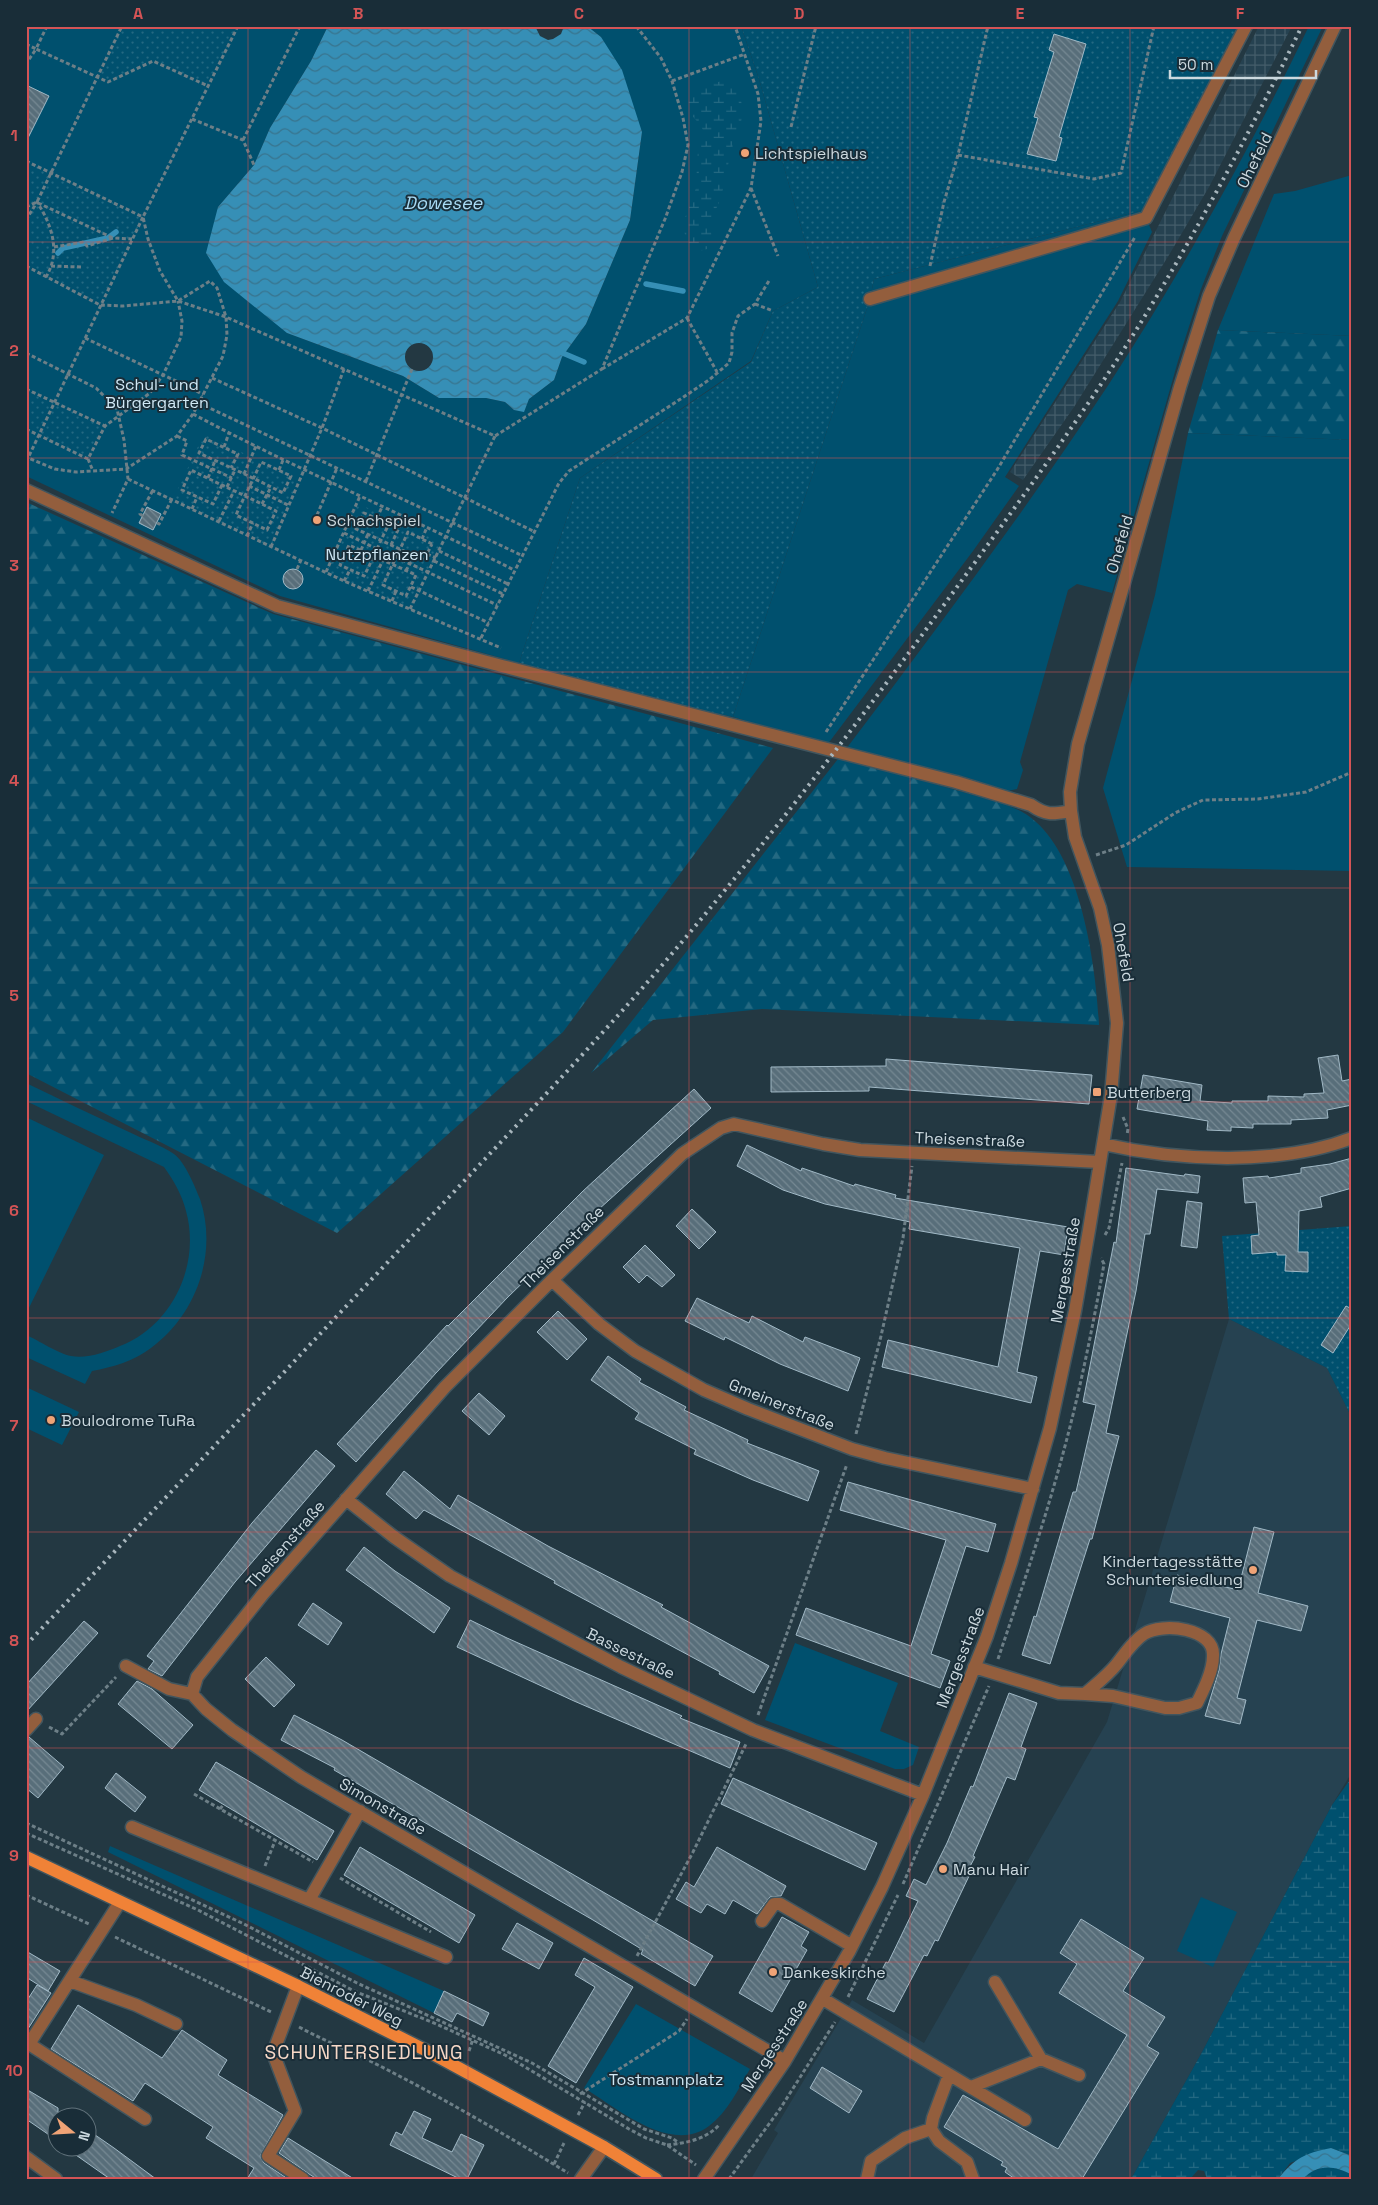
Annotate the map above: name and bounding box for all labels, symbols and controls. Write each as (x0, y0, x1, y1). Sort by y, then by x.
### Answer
text: A (133, 3, 143, 24)
text: B (353, 3, 363, 24)
text: C (574, 3, 584, 24)
text: D (794, 3, 804, 24)
text: E (1016, 3, 1025, 24)
text: F (1236, 3, 1245, 24)
scale bar (1170, 48, 1317, 80)
text: 50 m (1178, 55, 1213, 74)
text: 1 (10, 125, 18, 146)
street label: Ohefeld (1232, 129, 1277, 192)
place label: Lichtspielhaus (755, 143, 867, 164)
marker: Lichtspielhaus (739, 147, 751, 159)
water label: Dowesee (404, 191, 484, 214)
text: 2 (9, 340, 19, 361)
park label: Schul- und Bürgergarten (105, 374, 209, 413)
place label: Schachspiel (327, 510, 421, 531)
street label: Ohefeld (1101, 512, 1138, 576)
marker: Schachspiel (311, 514, 323, 526)
park label: Nutzpflanzen (325, 544, 429, 565)
text: 3 (9, 555, 19, 576)
text: 4 (9, 770, 19, 791)
street label: Ohefeld (1108, 921, 1139, 983)
text: 5 (9, 985, 19, 1006)
place label: Butterberg (1107, 1082, 1191, 1103)
marker: Butterberg (1091, 1086, 1103, 1098)
street label: Theisenstraße (914, 1127, 1026, 1152)
text: 6 (9, 1200, 19, 1221)
street label: Theisenstraße (516, 1201, 609, 1294)
street label: Mergesstraße (1046, 1215, 1085, 1325)
street label: Gmeinerstraße (726, 1374, 838, 1435)
place label: Boulodrome TuRa (61, 1410, 195, 1431)
marker: Boulodrome TuRa (45, 1414, 57, 1426)
text: 7 (10, 1415, 19, 1436)
street label: Theisenstraße (241, 1496, 330, 1593)
place label: Kindertagesstätte Schuntersiedlung (1102, 1551, 1243, 1590)
marker: Kindertagesstätte Schuntersiedlung (1247, 1564, 1259, 1576)
street label: Mergesstraße (931, 1603, 990, 1711)
street label: Bassestraße (583, 1623, 679, 1684)
text: 8 (9, 1630, 19, 1651)
street label: Simonstraße (335, 1773, 430, 1840)
text: 9 (9, 1845, 19, 1866)
place label: Manu Hair (953, 1859, 1029, 1880)
marker: Manu Hair (937, 1863, 949, 1875)
street label: Bienroder Weg (297, 1961, 407, 2031)
place label: Dankeskirche (783, 1962, 886, 1983)
marker: Dankeskirche (767, 1966, 779, 1978)
street label: Mergesstraße (736, 1995, 812, 2096)
district label: SCHUNTERSIEDLUNG (265, 2040, 463, 2065)
text: 10 (5, 2060, 23, 2081)
park label: Tostmannplatz (609, 2069, 723, 2090)
north arrow (48, 2108, 98, 2158)
text: N (74, 2129, 94, 2143)

